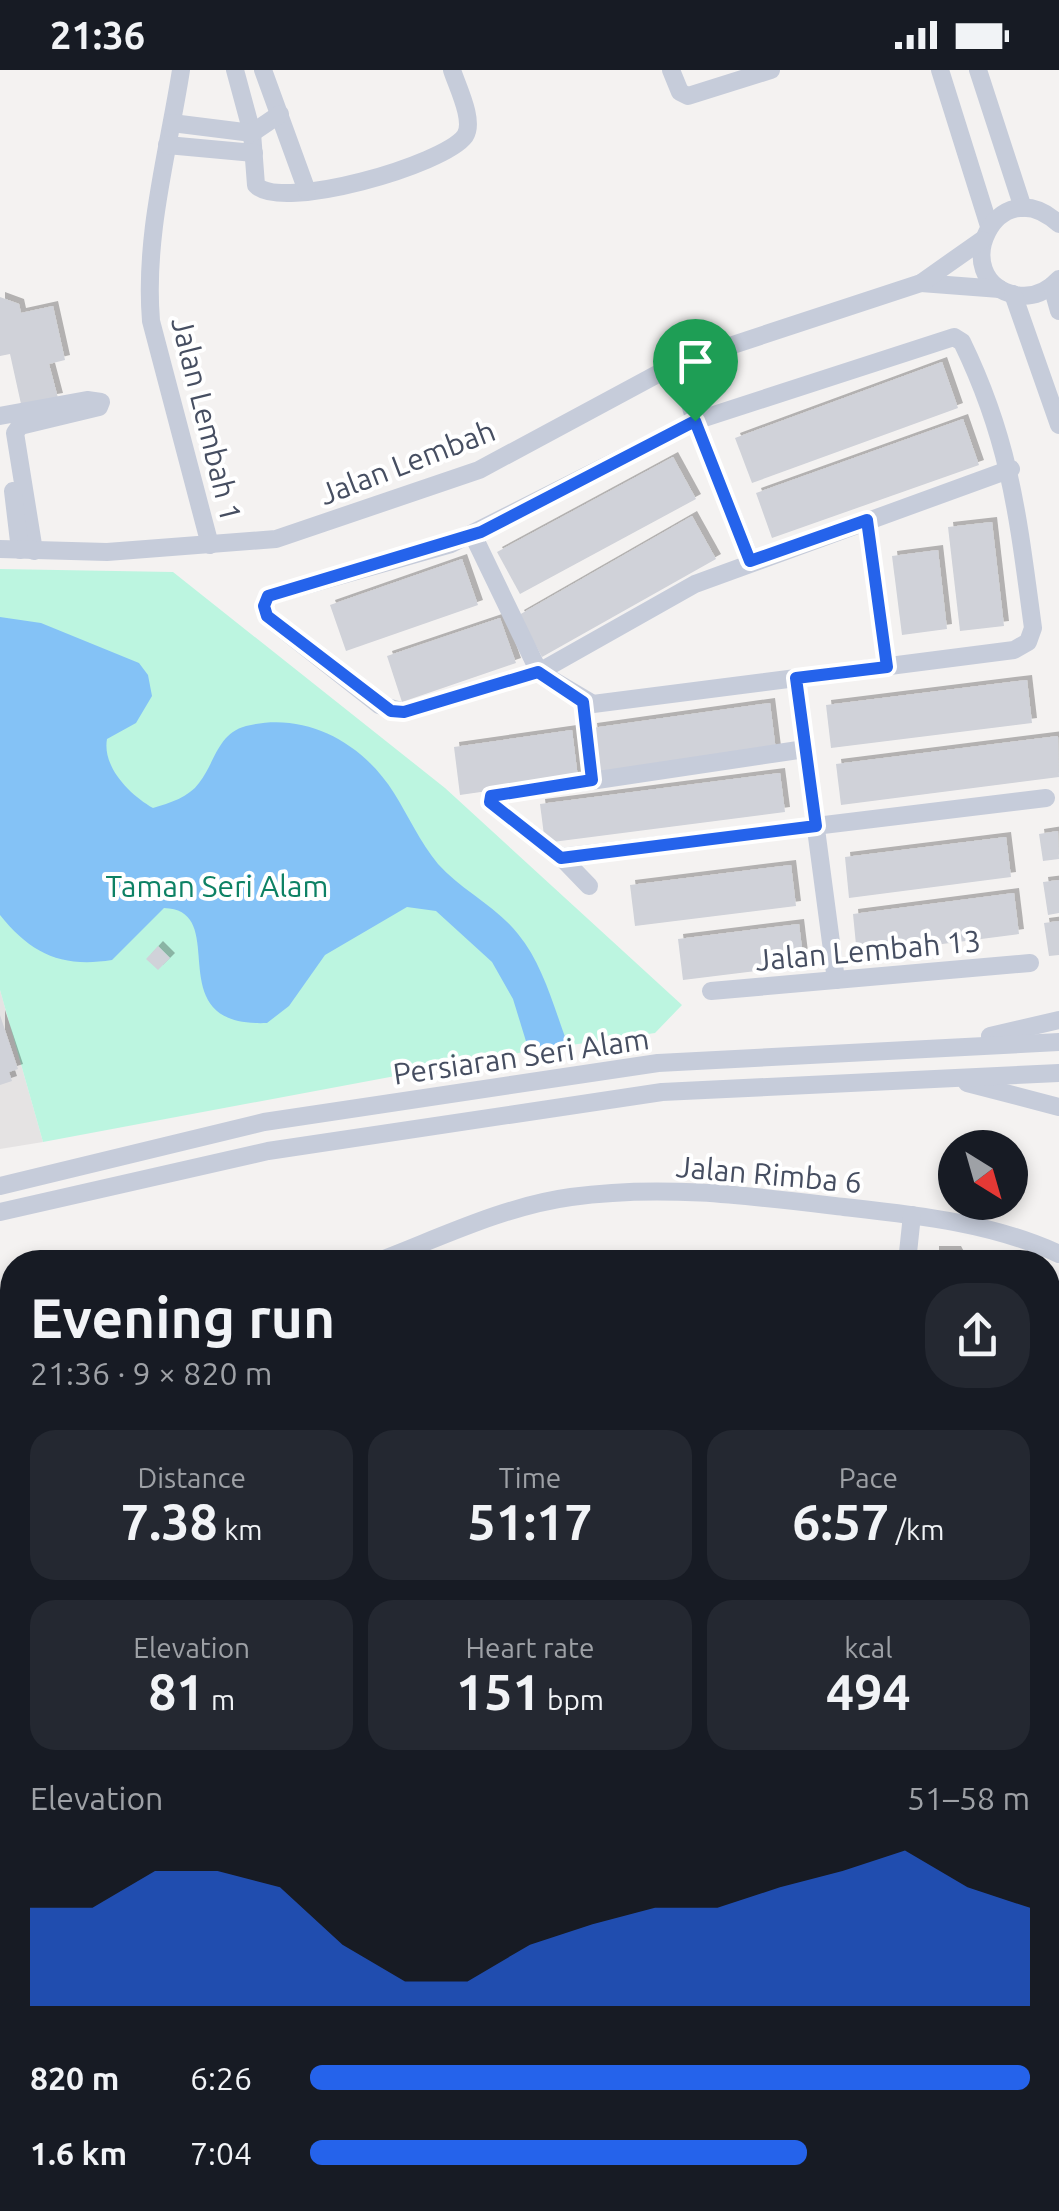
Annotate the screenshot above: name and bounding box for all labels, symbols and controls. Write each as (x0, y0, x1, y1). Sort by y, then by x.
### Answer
text: 21:36 (50, 14, 145, 56)
street label: Jalan Lembah 1 (165, 313, 249, 525)
pin (653, 319, 738, 422)
icon: arrive (668, 334, 723, 389)
street label: Jalan Lembah (314, 413, 500, 511)
park label: Taman Seri Alam (106, 869, 328, 903)
street label: Jalan Lembah 13 (754, 923, 982, 977)
street label: Persiaran Seri Alam (391, 1021, 651, 1091)
north arrow (938, 1130, 1028, 1220)
map controls (938, 1130, 1028, 1220)
street label: Jalan Rimba 6 (675, 1149, 863, 1199)
button: share (925, 1283, 1030, 1388)
text: Evening run (30, 1287, 335, 1348)
text: 21:36 · 9 × 820 m (30, 1355, 272, 1391)
text: Distance (137, 1462, 246, 1493)
text: Time (499, 1462, 561, 1493)
text: Pace (839, 1462, 898, 1493)
text: 7.38 (121, 1493, 218, 1549)
text: 51:17 (467, 1493, 593, 1549)
text: 6:57 (792, 1493, 889, 1549)
text: km (218, 1514, 262, 1545)
text: /km (889, 1514, 944, 1545)
text: Elevation (133, 1632, 250, 1663)
text: Heart rate (466, 1632, 594, 1663)
text: kcal (844, 1632, 893, 1663)
text: 81 (148, 1663, 205, 1719)
text: 151 (456, 1663, 541, 1719)
text: 494 (826, 1663, 911, 1719)
text: m (205, 1684, 235, 1715)
text: bpm (541, 1684, 604, 1715)
text: Elevation (30, 1780, 163, 1816)
text: 51–58 m (907, 1780, 1030, 1816)
text: 820 m (30, 2060, 119, 2096)
text: 6:26 (190, 2060, 252, 2096)
text: 1.6 km (30, 2135, 127, 2171)
text: 7:04 (190, 2135, 252, 2171)

